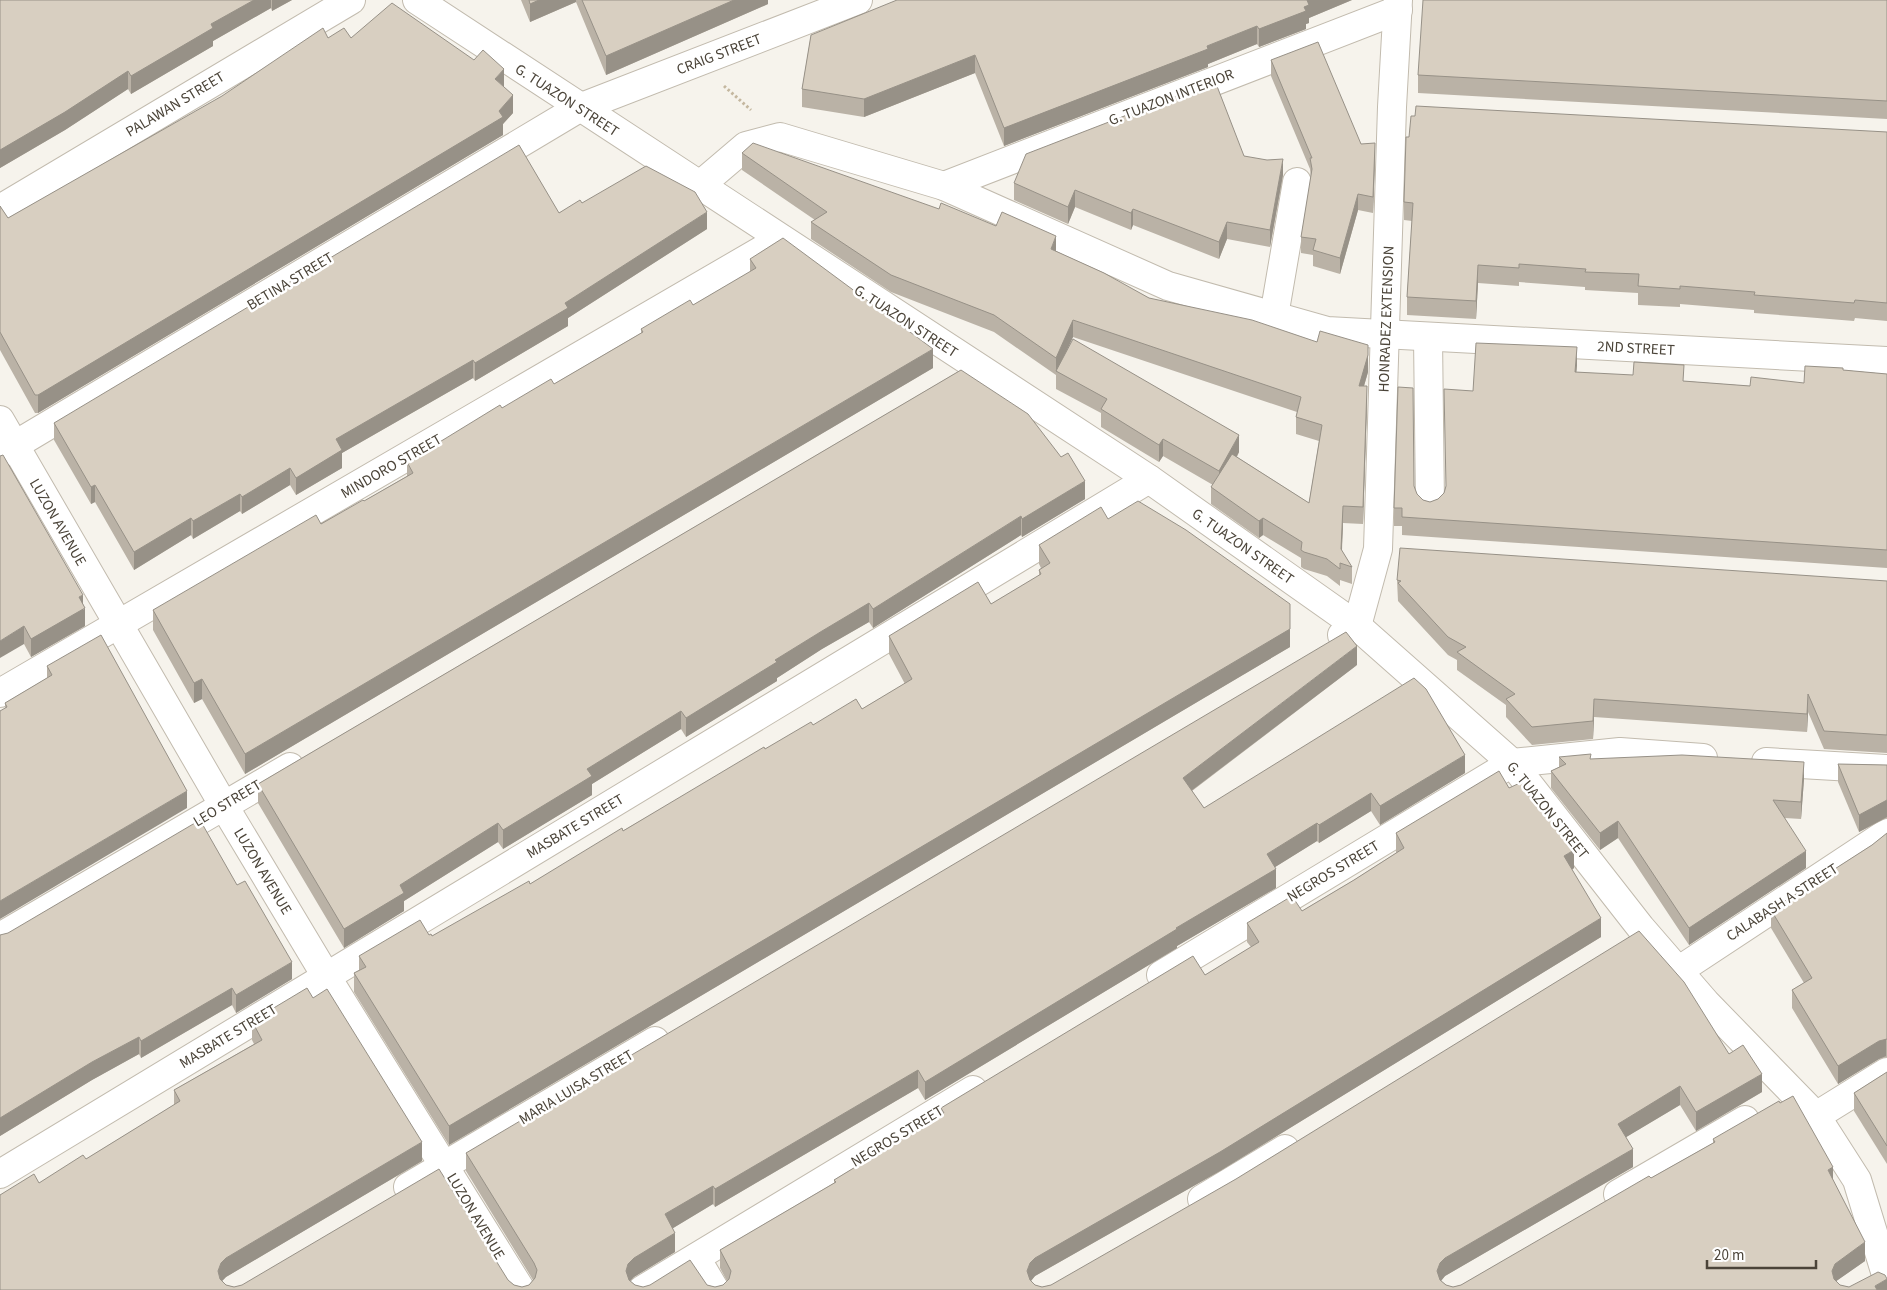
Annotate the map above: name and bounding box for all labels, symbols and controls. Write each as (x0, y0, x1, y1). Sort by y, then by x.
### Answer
street label: CRAIG STREET (674, 29, 765, 80)
street label: G. TUAZON STREET (511, 59, 623, 142)
street label: G. TUAZON INTERIOR (1106, 64, 1237, 131)
street label: PALAWAN STREET (122, 67, 229, 142)
street label: HONRADEZ EXTENSION (1373, 245, 1400, 393)
street label: BETINA STREET (243, 247, 338, 316)
street label: G. TUAZON STREET (850, 280, 962, 363)
street label: 2ND STREET (1597, 336, 1675, 361)
street label: MINDORO STREET (337, 429, 446, 504)
street label: LUZON AVENUE (24, 475, 91, 570)
street label: G. TUAZON STREET (1188, 503, 1298, 589)
street label: G. TUAZON STREET (1502, 757, 1594, 864)
street label: LEO STREET (189, 775, 265, 832)
street label: MASBATE STREET (523, 789, 628, 864)
street label: LUZON AVENUE (228, 824, 297, 919)
street label: NEGROS STREET (1283, 836, 1383, 907)
street label: CALABASH A STREET (1722, 858, 1842, 946)
street label: MASBATE STREET (176, 999, 281, 1074)
street label: MARIA LUISA STREET (515, 1045, 638, 1130)
street label: NEGROS STREET (847, 1101, 947, 1172)
street label: LUZON AVENUE (441, 1169, 510, 1264)
scale bar (1707, 1238, 1816, 1270)
text: 20 m (1714, 1245, 1744, 1266)

